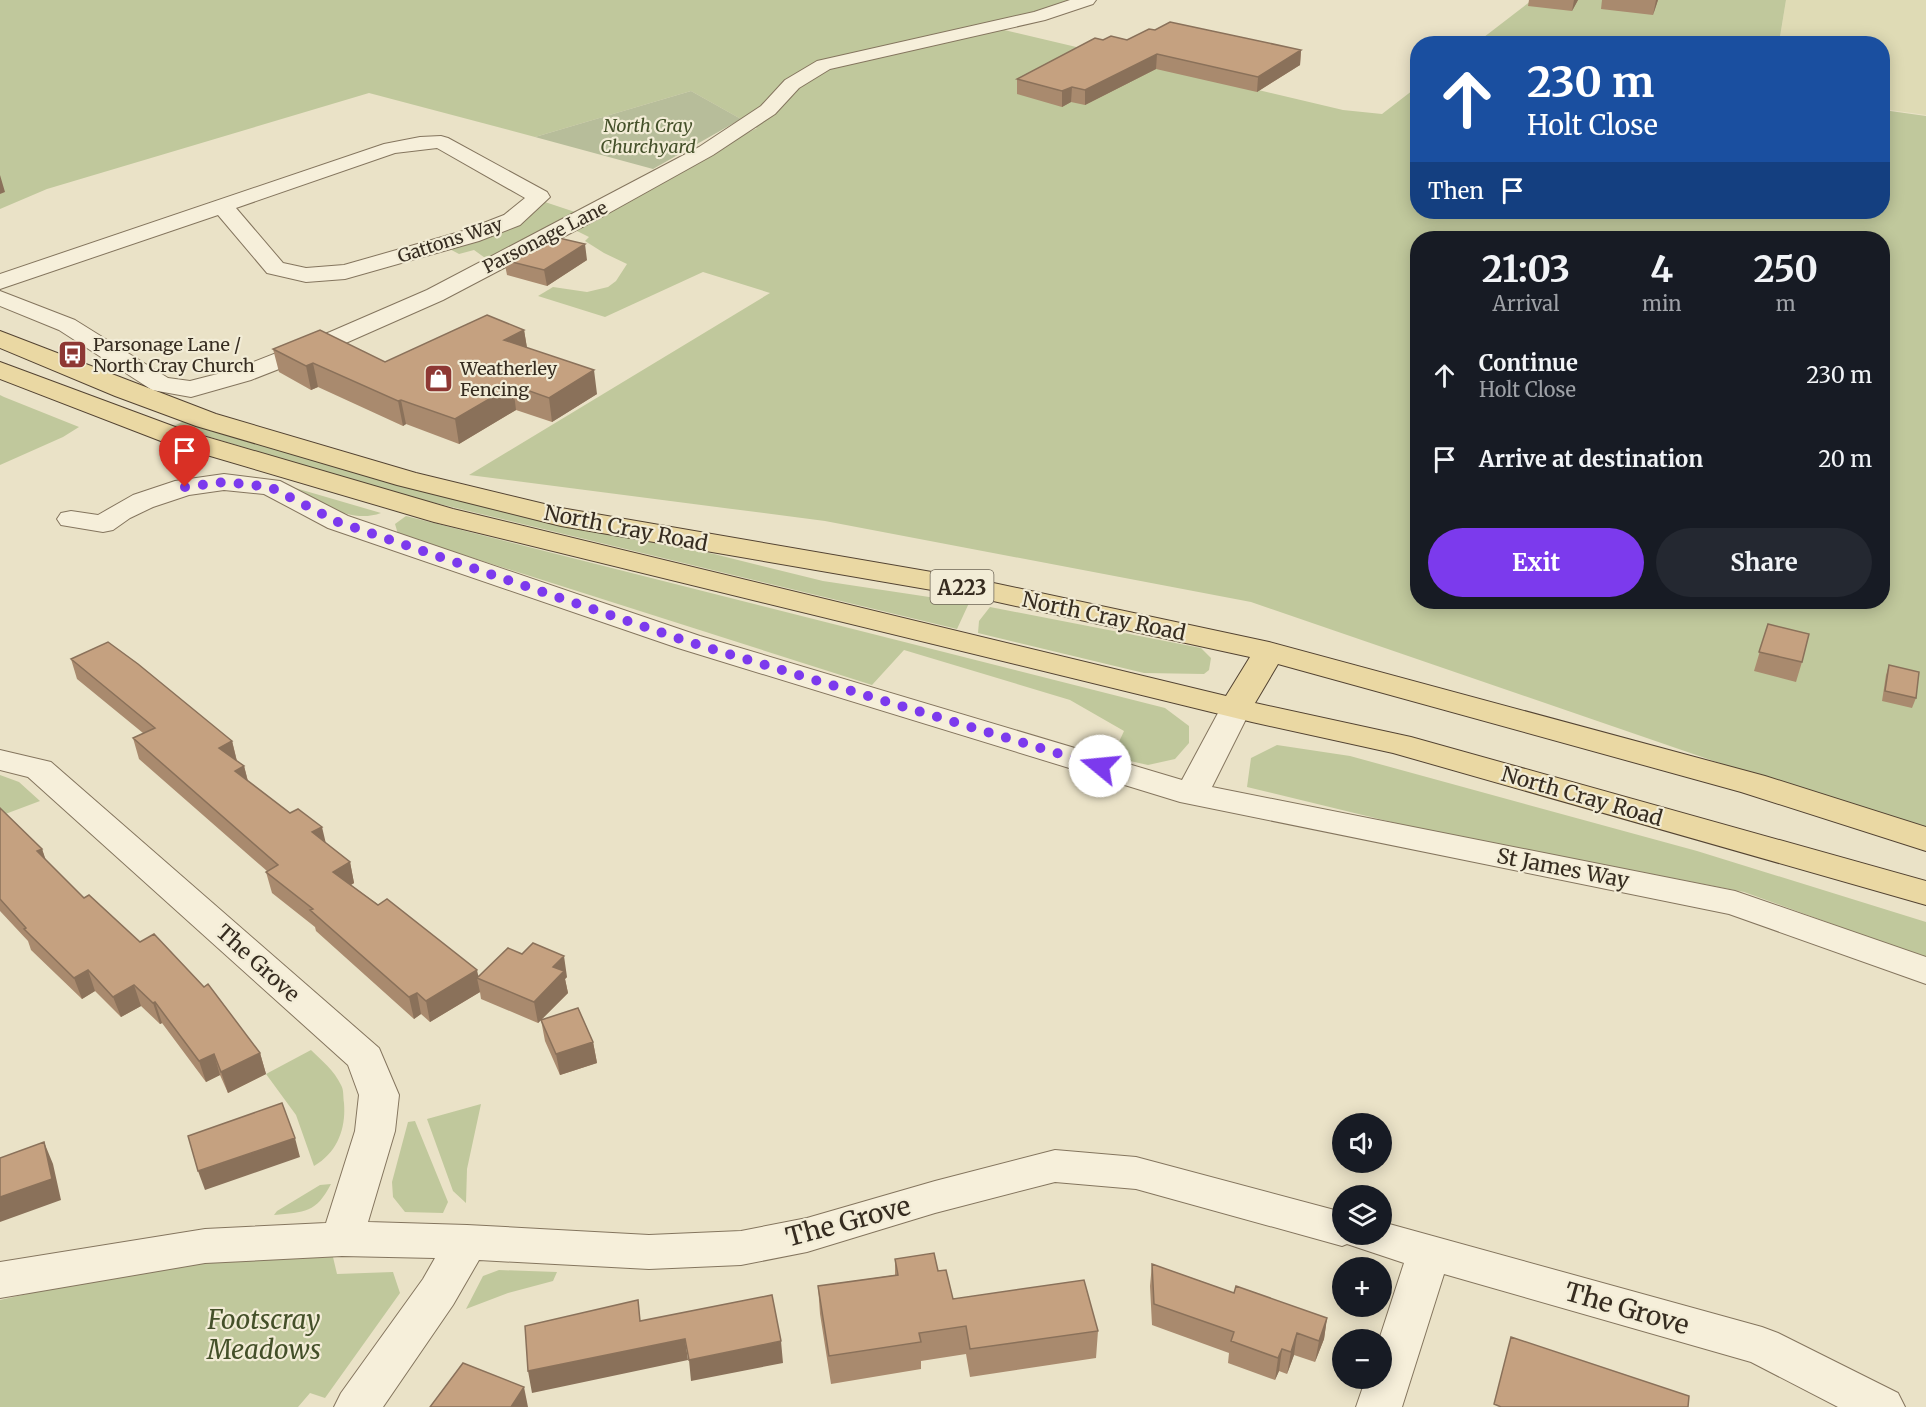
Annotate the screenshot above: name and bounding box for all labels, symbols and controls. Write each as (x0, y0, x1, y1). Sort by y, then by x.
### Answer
text: 230 m (1527, 56, 1654, 108)
icon: ahead (1428, 60, 1506, 138)
text: Holt Close (1527, 108, 1658, 142)
park label: North Cray Churchyard (600, 114, 696, 158)
icon: arrive (1496, 174, 1529, 207)
text: Then (1428, 177, 1484, 205)
street label: Parsonage Lane (479, 196, 611, 278)
street label: Gattons Way (395, 212, 506, 268)
text: 21:03 (1482, 247, 1570, 292)
text: 4 (1650, 247, 1673, 292)
text: 250 (1753, 247, 1818, 292)
text: Arrival (1493, 291, 1559, 316)
text: min (1642, 291, 1682, 316)
text: m (1776, 291, 1796, 316)
place label: Parsonage Lane / North Cray Church (93, 333, 255, 377)
bus stop icon: Parsonage Lane / North Cray Church (56, 338, 88, 370)
text: Continue (1479, 349, 1578, 377)
place label: Weatherley Fencing (459, 357, 558, 401)
icon: ahead (1428, 359, 1461, 392)
text: 230 m (1806, 361, 1872, 389)
shop icon: Weatherley Fencing (423, 362, 455, 394)
text: Holt Close (1479, 377, 1576, 402)
pin (159, 425, 210, 487)
icon: arrive (168, 434, 201, 467)
icon: arrive (1428, 443, 1461, 476)
text: Arrive at destination (1479, 445, 1703, 473)
text: 20 m (1818, 445, 1872, 473)
street label: North Cray Road (542, 499, 711, 557)
button: Exit (1428, 528, 1644, 597)
button: Share (1656, 528, 1872, 597)
road number: A223 (930, 570, 994, 604)
street label: North Cray Road (1020, 585, 1189, 647)
position arrow (1068, 734, 1132, 798)
street label: North Cray Road (1498, 760, 1666, 832)
street label: St James Way (1495, 842, 1632, 894)
street label: The Grove (211, 918, 305, 1008)
map controls (1332, 1113, 1392, 1389)
button: sound (1332, 1113, 1392, 1173)
button: layers (1332, 1185, 1392, 1245)
street label: The Grove (782, 1189, 914, 1253)
button: + (1332, 1257, 1392, 1317)
street label: The Grove (1561, 1275, 1693, 1341)
park label: Footscray Meadows (206, 1303, 321, 1366)
button: − (1332, 1329, 1392, 1389)

